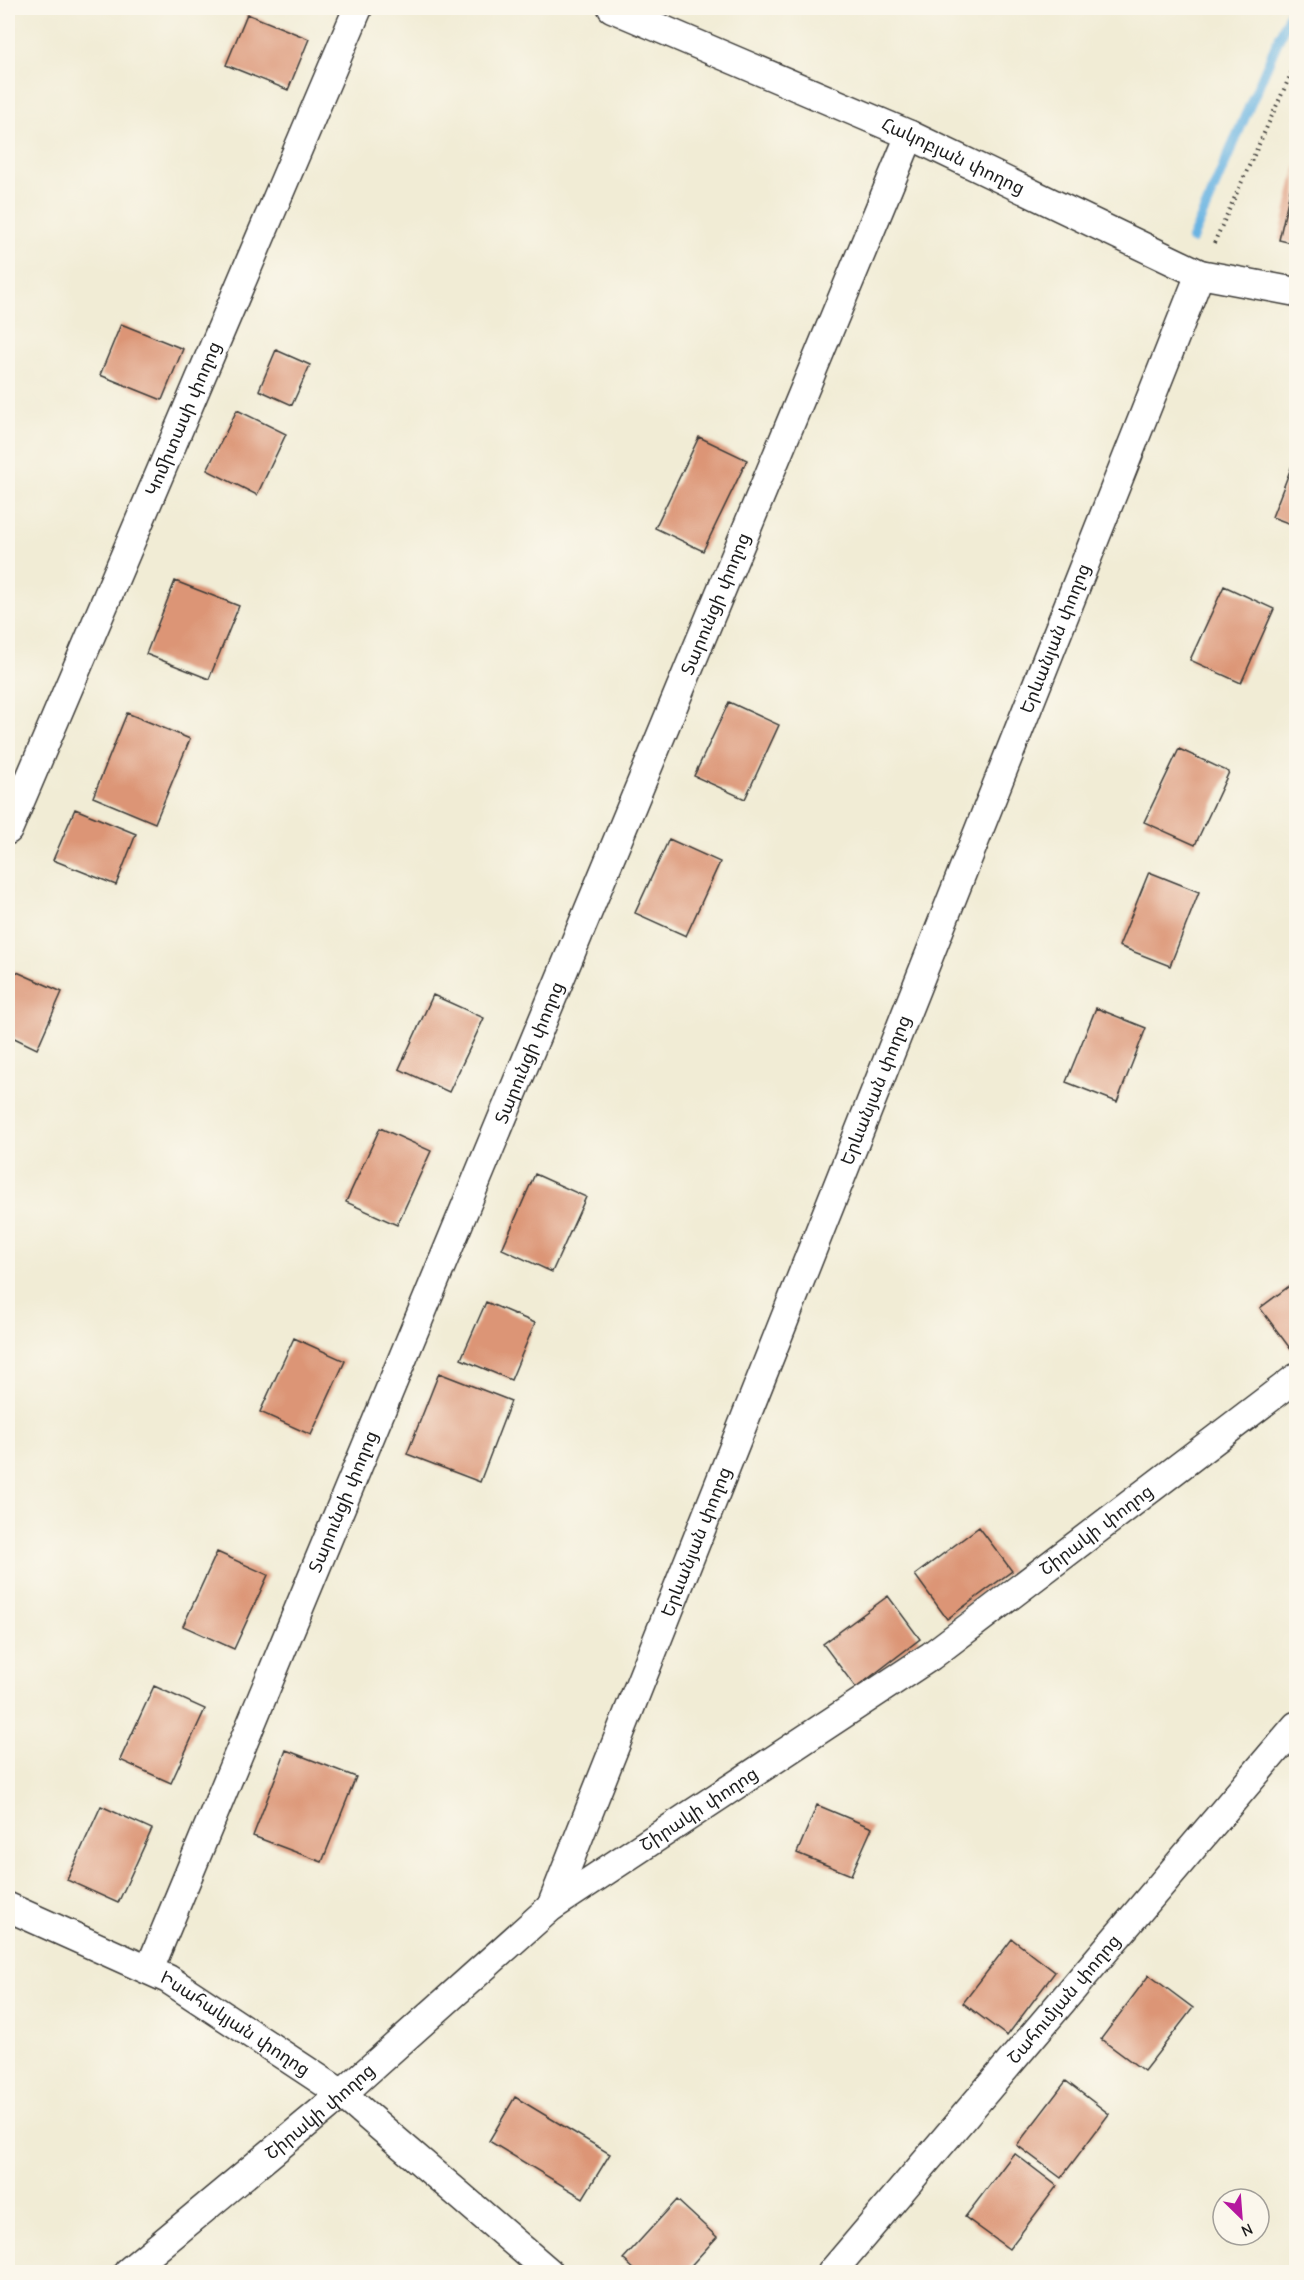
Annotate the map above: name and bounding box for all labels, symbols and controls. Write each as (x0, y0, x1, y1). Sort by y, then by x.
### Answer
street label: Հակոբյան փողոց (878, 114, 1028, 199)
street label: Կոմիտասի փողոց (141, 338, 225, 499)
street label: Տարունցի փողոց (677, 530, 754, 678)
street label: Երևանյան փողոց (1016, 560, 1094, 717)
street label: Տարունցի փողոց (491, 979, 568, 1127)
street label: Երևանյան փողոց (836, 1012, 915, 1168)
street label: Տարունցի փողոց (304, 1428, 382, 1576)
street label: Երևանյան փողոց (657, 1464, 735, 1620)
street label: Շիրակի փողոց (1036, 1480, 1157, 1580)
street label: Շիրակի փողոց (636, 1763, 762, 1856)
street label: Շահումյան փողոց (1003, 1930, 1125, 2068)
street label: Իսահակյան փողոց (157, 1967, 314, 2080)
street label: Շիրակի փողոց (261, 2059, 379, 2164)
north arrow (1211, 2187, 1271, 2247)
text: N (1238, 2219, 1255, 2240)

